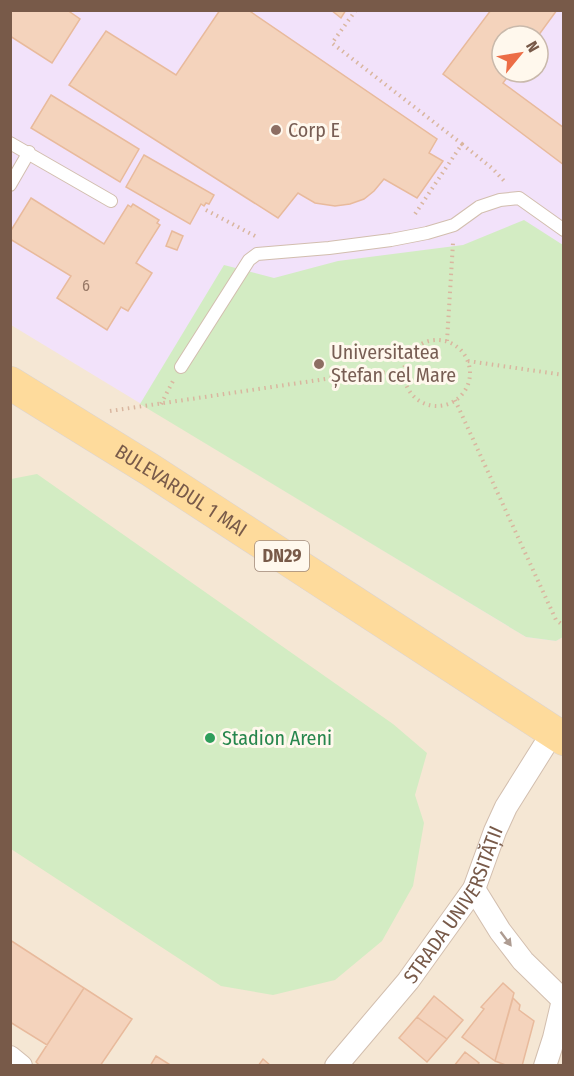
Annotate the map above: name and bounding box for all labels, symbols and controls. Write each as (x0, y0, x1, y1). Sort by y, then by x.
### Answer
north arrow (490, 24, 550, 84)
text: N (522, 38, 543, 56)
place label: Corp E (288, 118, 340, 142)
marker: Corp E (269, 123, 283, 137)
house number: 6 (82, 276, 90, 295)
place label: Universitatea Ștefan cel Mare (331, 340, 456, 388)
marker: Universitatea Ștefan cel Mare (312, 357, 326, 371)
street label: BULEVARDUL 1 MAI (111, 439, 251, 541)
road number: DN29 (255, 541, 309, 571)
place label: Stadion Areni (222, 726, 332, 750)
marker: Stadion Areni (203, 731, 217, 745)
street label: STRADA UNIVERSITĂȚII (398, 822, 508, 988)
one-way arrow (499, 931, 511, 946)

